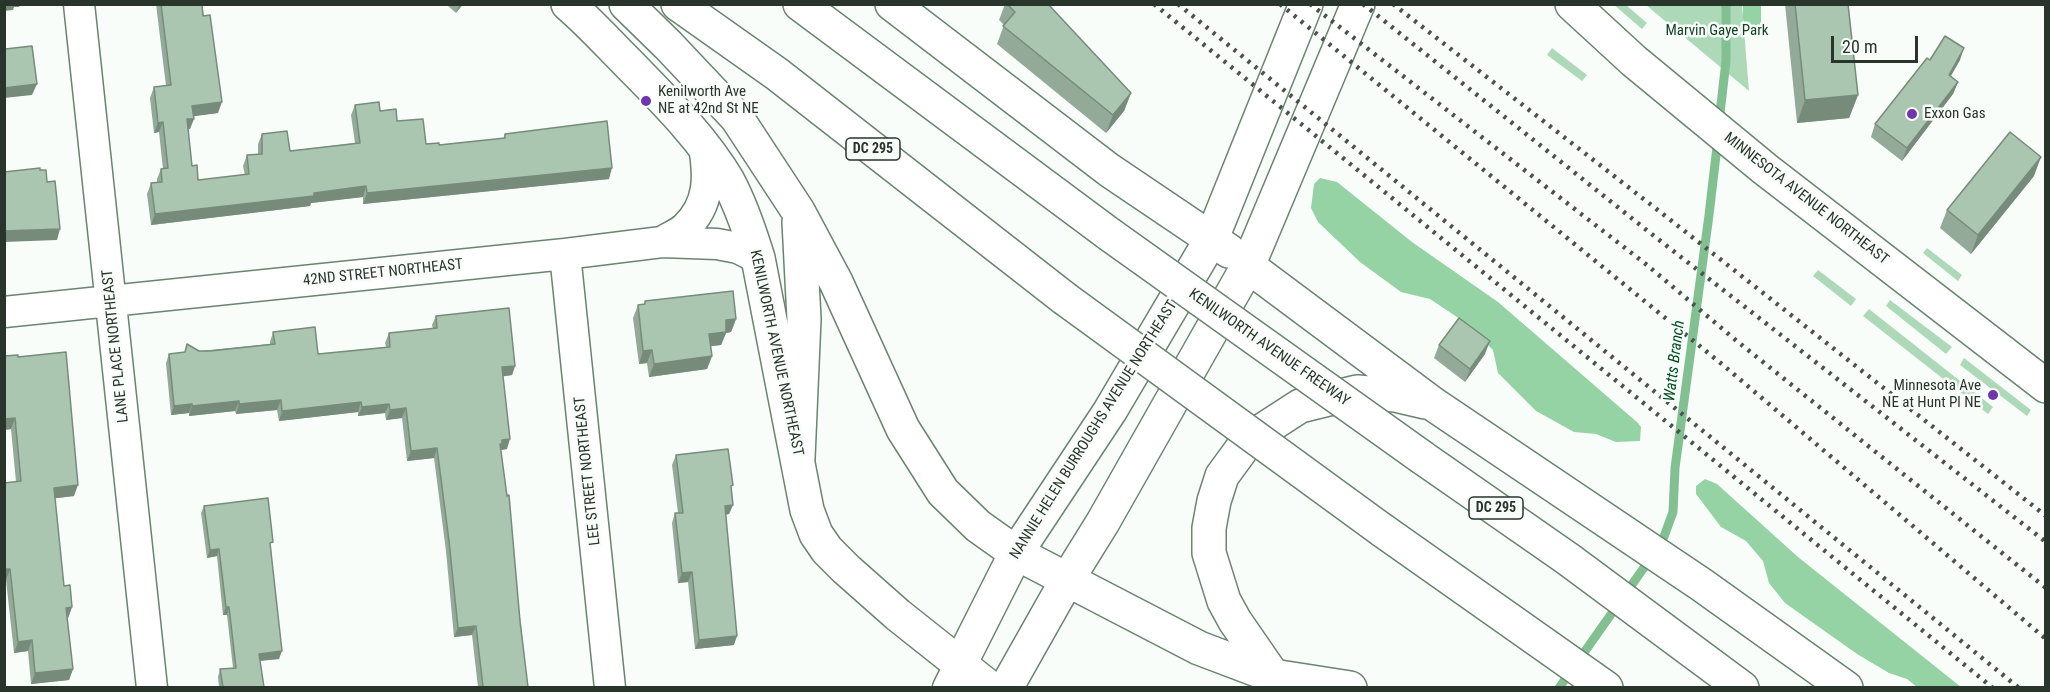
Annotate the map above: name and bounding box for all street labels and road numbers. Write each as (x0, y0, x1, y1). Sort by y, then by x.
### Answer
street label: MINNESOTA AVENUE NORTHEAST (1720, 129, 1892, 269)
road number: DC 295 (846, 138, 900, 160)
street label: KENILWORTH AVENUE NORTHEAST (745, 248, 807, 458)
street label: 42ND STREET NORTHEAST (302, 256, 464, 290)
street label: LANE PLACE NORTHEAST (99, 268, 133, 424)
street label: KENILWORTH AVENUE FREEWAY (1185, 285, 1353, 411)
street label: NANNIE HELEN BURROUGHS AVENUE NORTHEAST (1006, 297, 1182, 563)
street label: LEE STREET NORTHEAST (571, 396, 605, 546)
road number: DC 295 (1469, 497, 1523, 519)

